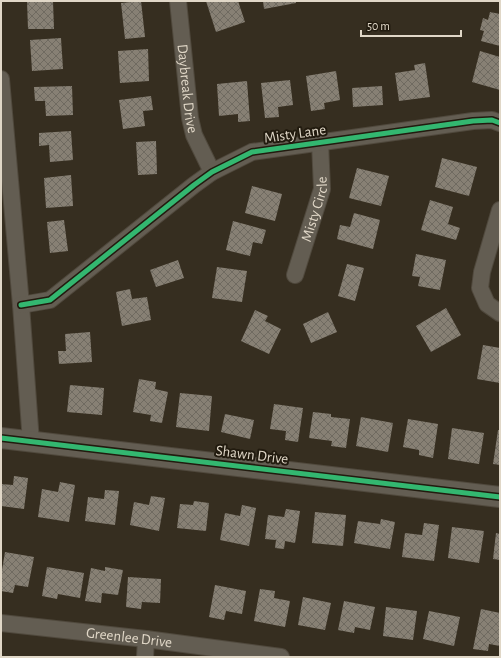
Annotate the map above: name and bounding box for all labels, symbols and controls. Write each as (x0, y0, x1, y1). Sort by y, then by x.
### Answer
scale bar (361, 12, 461, 38)
text: 50 m (367, 20, 390, 32)
street label: Daybreak Drive (175, 43, 201, 135)
street label: Misty Lane (263, 122, 327, 146)
street label: Misty Circle (298, 176, 330, 244)
street label: Shawn Drive (215, 443, 289, 467)
street label: Greenlee Drive (85, 625, 173, 650)

